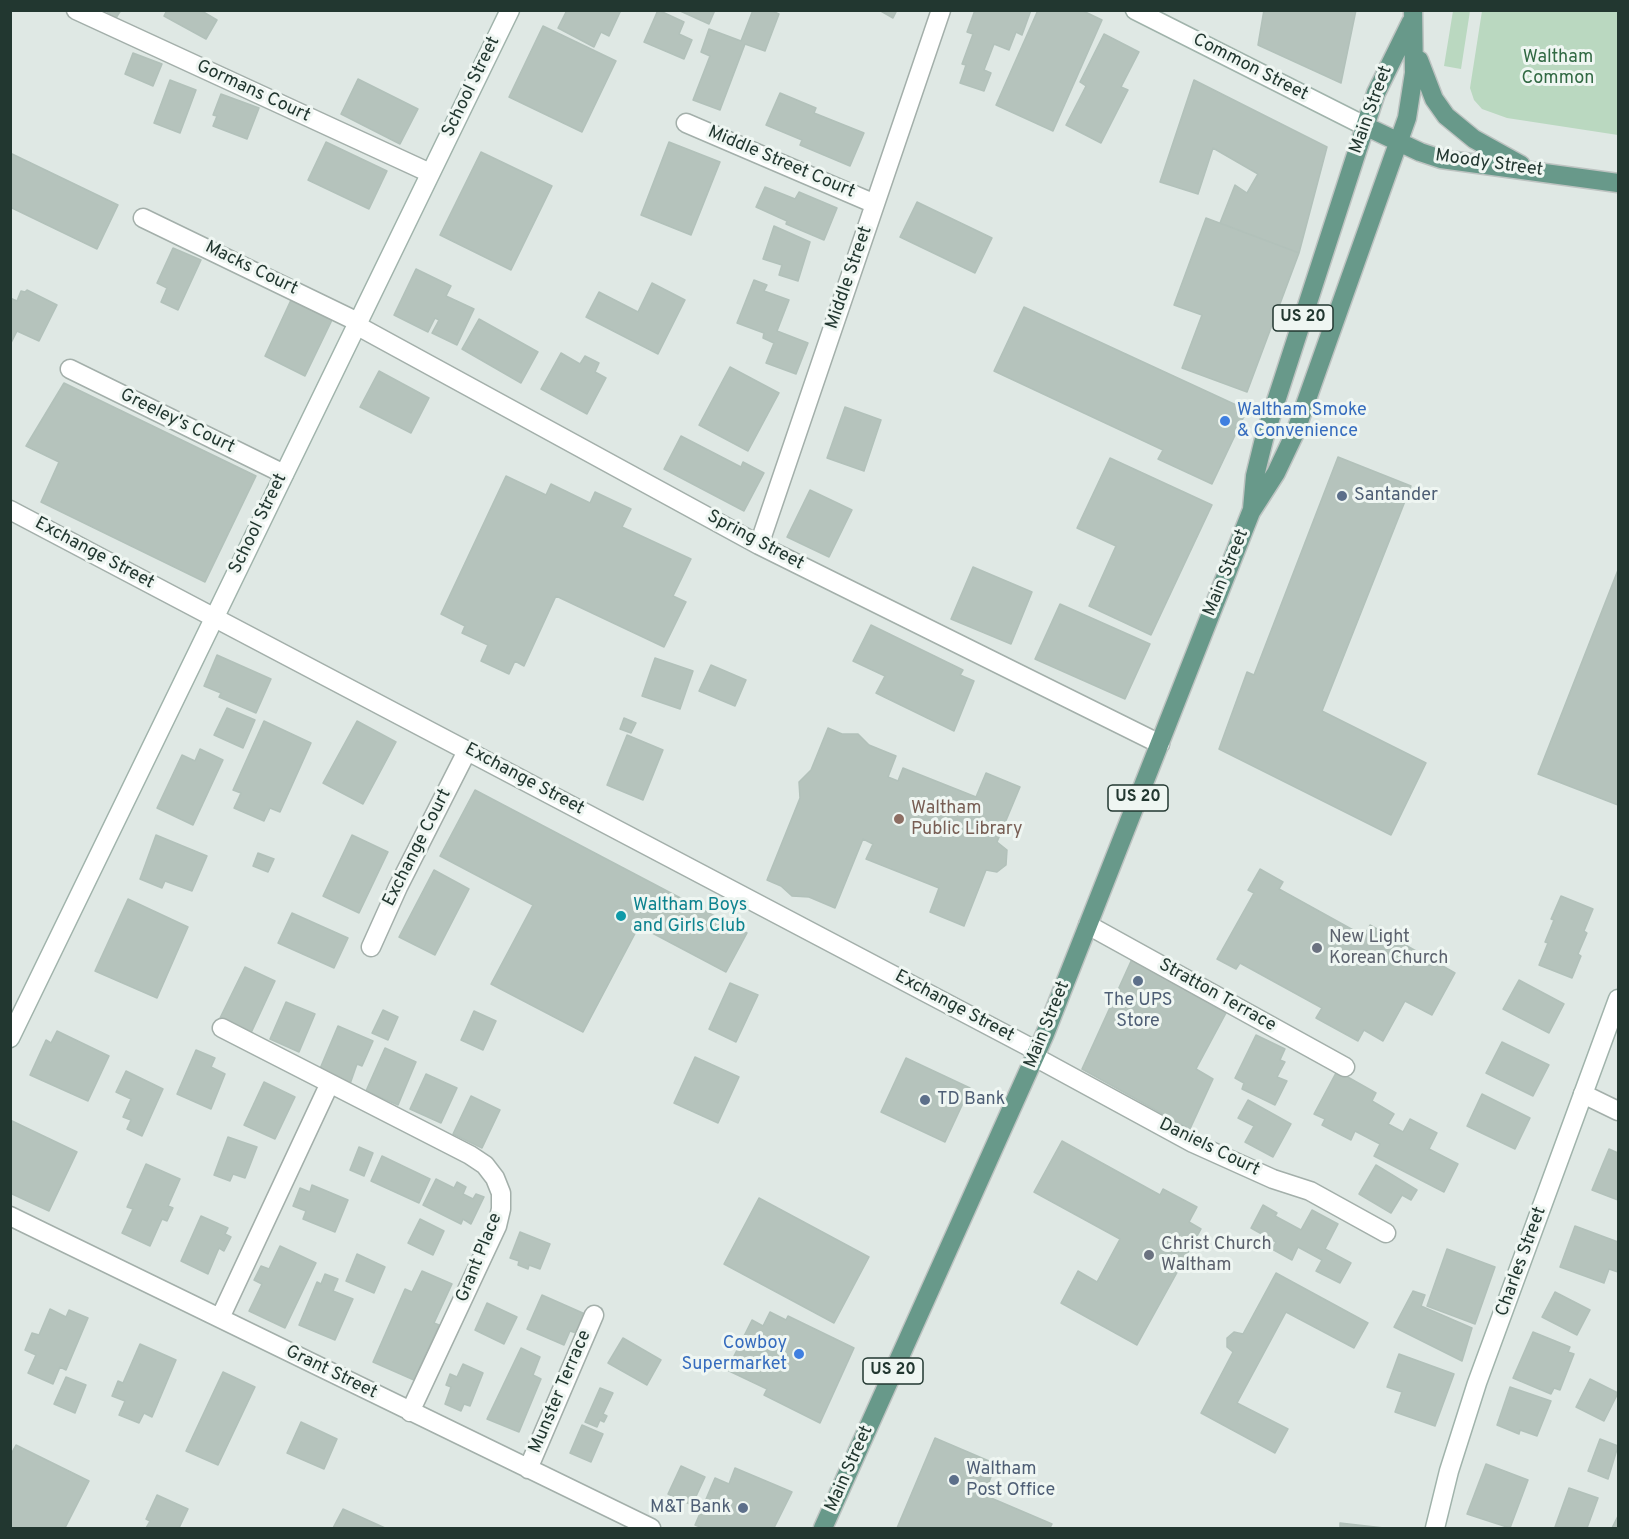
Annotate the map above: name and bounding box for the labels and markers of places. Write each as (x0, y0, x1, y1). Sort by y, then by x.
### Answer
place label: Waltham Smoke & Convenience (1237, 400, 1367, 442)
marker: Waltham Smoke & Convenience (1218, 414, 1232, 428)
place label: Santander (1354, 485, 1438, 507)
marker: Santander (1335, 489, 1349, 503)
place label: Waltham Public Library (911, 798, 1023, 840)
marker: Waltham Public Library (892, 812, 906, 826)
place label: Waltham Boys and Girls Club (633, 895, 747, 938)
marker: Waltham Boys and Girls Club (614, 909, 628, 923)
place label: New Light Korean Church (1329, 927, 1448, 970)
marker: New Light Korean Church (1310, 941, 1324, 955)
marker: The UPS Store (1131, 974, 1145, 988)
place label: The UPS Store (1104, 990, 1172, 1032)
place label: TD Bank (937, 1089, 1005, 1111)
marker: TD Bank (918, 1093, 932, 1107)
place label: Christ Church Waltham (1161, 1234, 1272, 1276)
marker: Christ Church Waltham (1142, 1248, 1156, 1262)
place label: Cowboy Supermarket (681, 1333, 787, 1376)
marker: Cowboy Supermarket (792, 1347, 806, 1361)
place label: Waltham Post Office (966, 1459, 1055, 1502)
marker: Waltham Post Office (947, 1473, 961, 1487)
place label: M&T Bank (650, 1497, 731, 1519)
marker: M&T Bank (736, 1501, 750, 1515)

